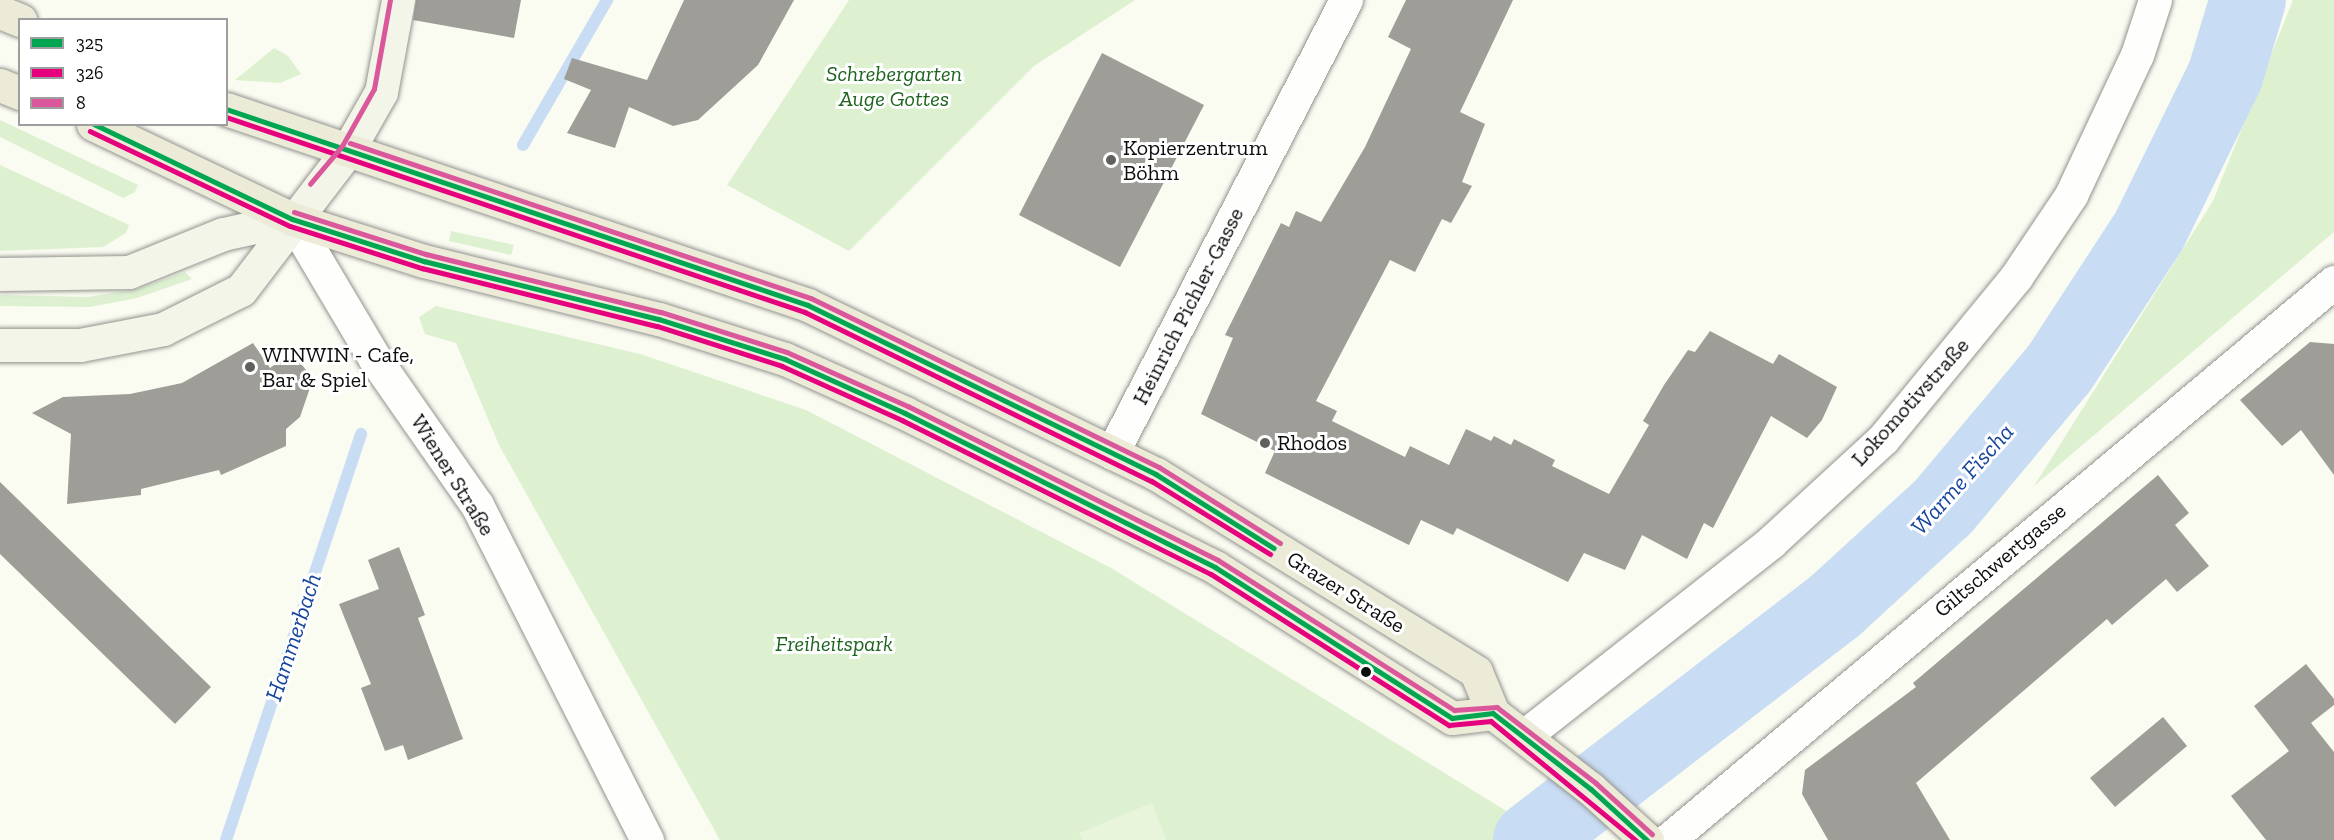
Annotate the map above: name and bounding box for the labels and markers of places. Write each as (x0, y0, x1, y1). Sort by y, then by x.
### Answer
place label: Kopierzentrum Böhm (1123, 134, 1268, 186)
marker: Kopierzentrum Böhm (1104, 153, 1118, 167)
place label: WINWIN - Cafe, Bar & Spiel (262, 341, 414, 392)
marker: WINWIN - Cafe, Bar & Spiel (243, 360, 257, 374)
place label: Rhodos (1277, 430, 1347, 456)
marker: Rhodos (1258, 436, 1272, 450)
unlabelled marker (1360, 666, 1372, 678)

